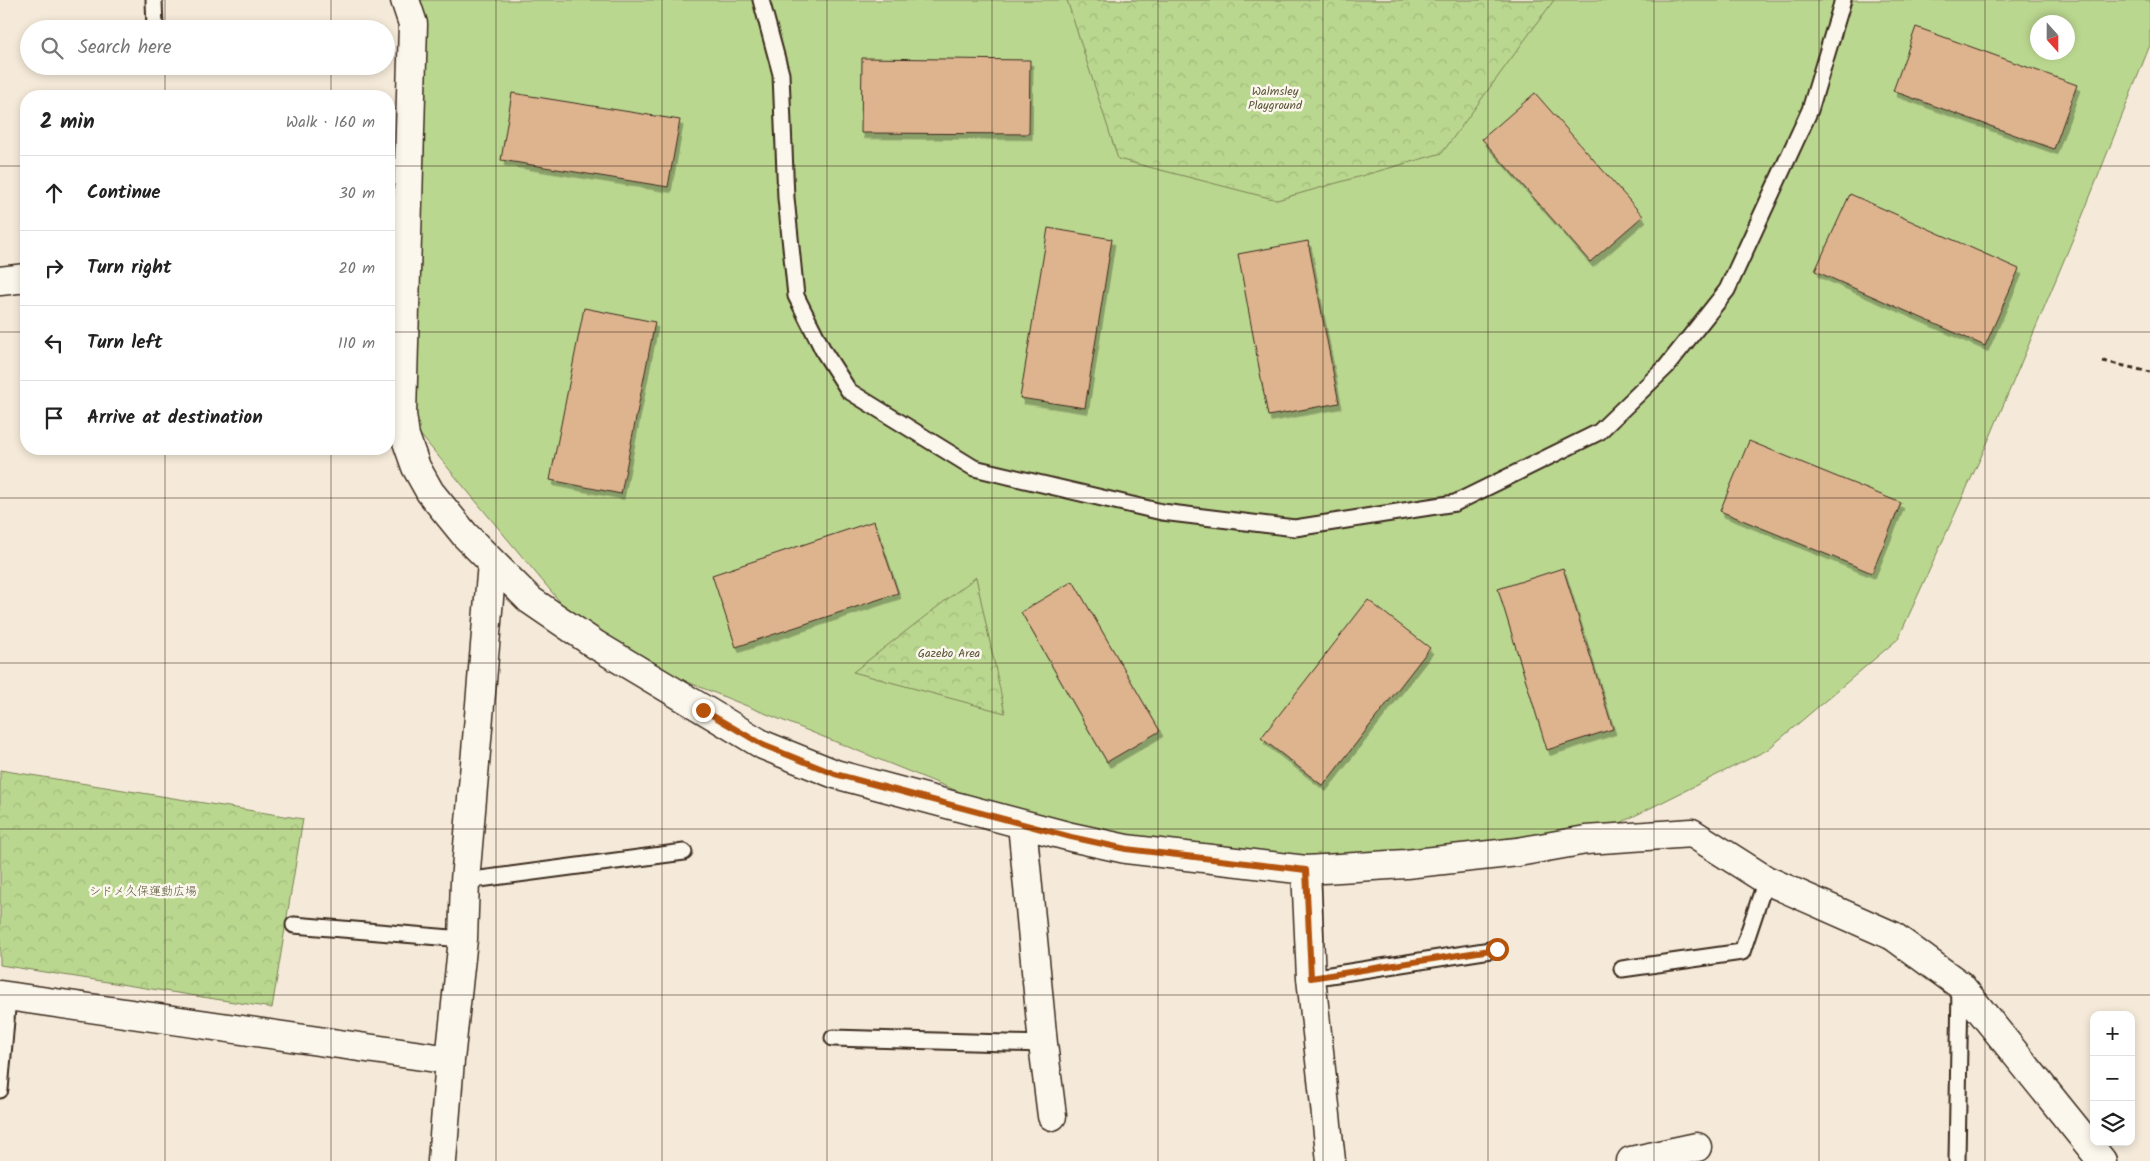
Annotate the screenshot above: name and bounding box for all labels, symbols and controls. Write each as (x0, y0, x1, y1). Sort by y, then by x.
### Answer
north arrow (2030, 15, 2075, 60)
search box (20, 20, 395, 75)
text: Search here (78, 33, 172, 63)
icon: search (38, 34, 66, 62)
park label: Walmsley Playground (1248, 82, 1303, 115)
text: 2 min (40, 106, 95, 139)
text: Walk · 160 m (286, 110, 375, 135)
text: Continue (87, 178, 160, 208)
icon: ahead (40, 179, 68, 207)
text: 30 m (339, 181, 375, 206)
text: Turn right (87, 253, 172, 283)
icon: right (40, 254, 68, 282)
text: 20 m (339, 256, 375, 281)
text: Turn left (87, 328, 162, 358)
icon: left (40, 329, 68, 357)
text: 110 m (338, 331, 375, 356)
text: Arrive at destination (87, 403, 263, 433)
icon: arrive (40, 404, 68, 432)
park label: Gazebo Area (918, 644, 981, 663)
route end (692, 699, 715, 722)
park label: シドメ久保運動広場 (89, 882, 197, 901)
route start (1486, 938, 1509, 961)
map controls (2090, 1011, 2135, 1146)
button: + (2090, 1011, 2135, 1056)
button: − (2090, 1056, 2135, 1101)
button: layers (2090, 1101, 2135, 1146)

